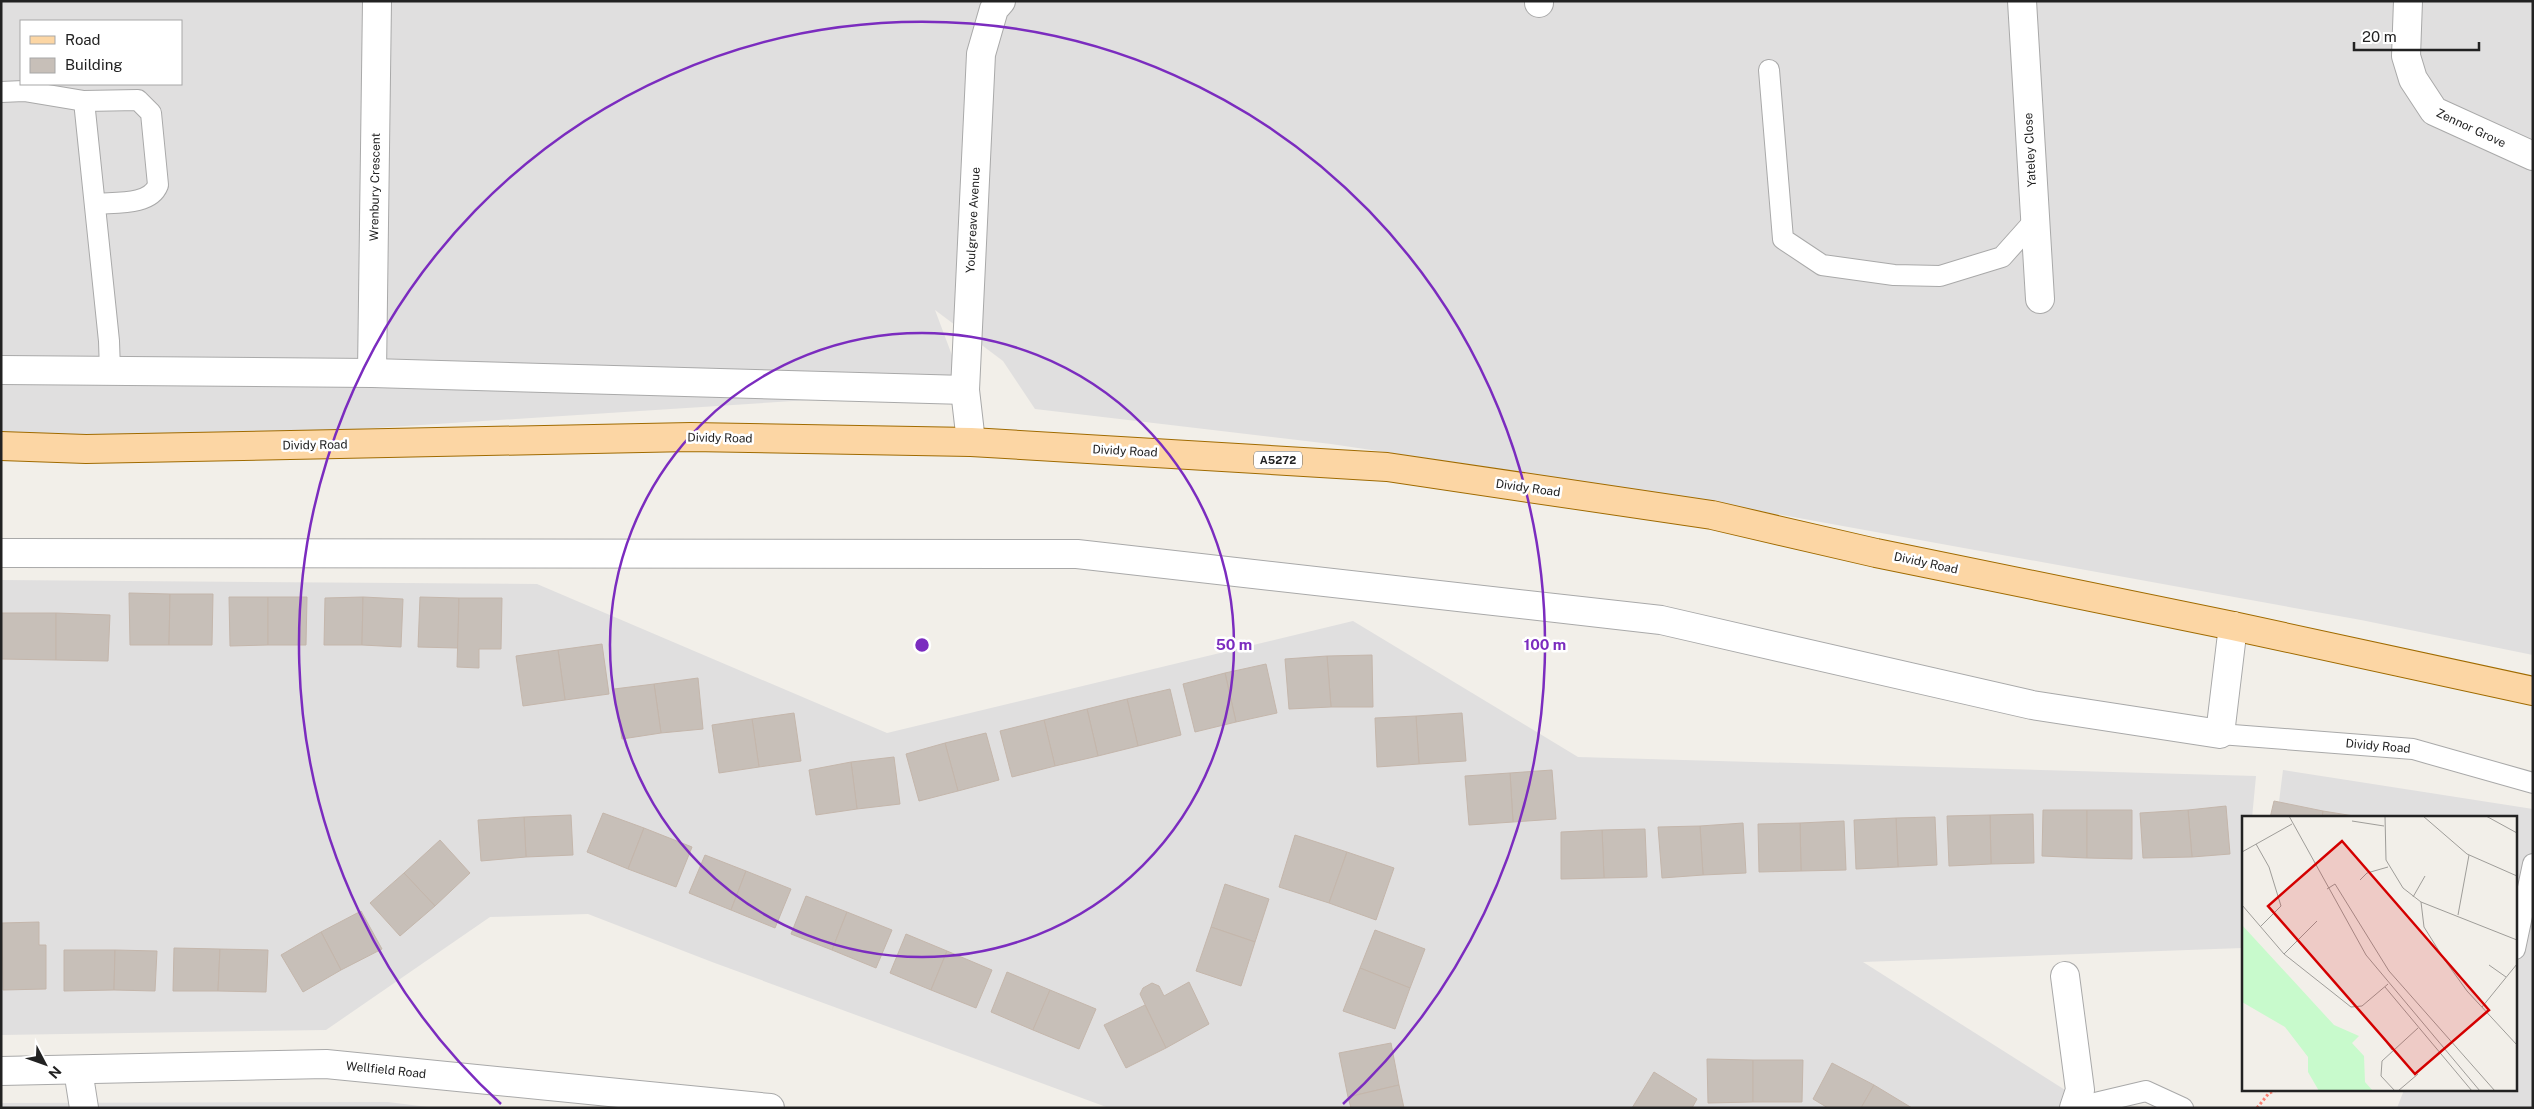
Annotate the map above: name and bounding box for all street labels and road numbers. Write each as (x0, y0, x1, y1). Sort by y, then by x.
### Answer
street label: Zennor Grove (2434, 106, 2508, 150)
street label: Yateley Close (2021, 112, 2039, 188)
street label: Wrenbury Crescent (367, 132, 383, 241)
street label: Youlgreave Avenue (963, 166, 983, 273)
street label: Dividy Road (687, 430, 753, 446)
street label: Dividy Road (282, 437, 348, 453)
street label: Dividy Road (1092, 442, 1158, 460)
road number: A5272 (1254, 452, 1302, 468)
street label: Dividy Road (1495, 477, 1561, 499)
street label: Dividy Road (1893, 549, 1959, 577)
street label: Dividy Road (2345, 736, 2411, 756)
street label: Wellfield Road (345, 1059, 427, 1081)

